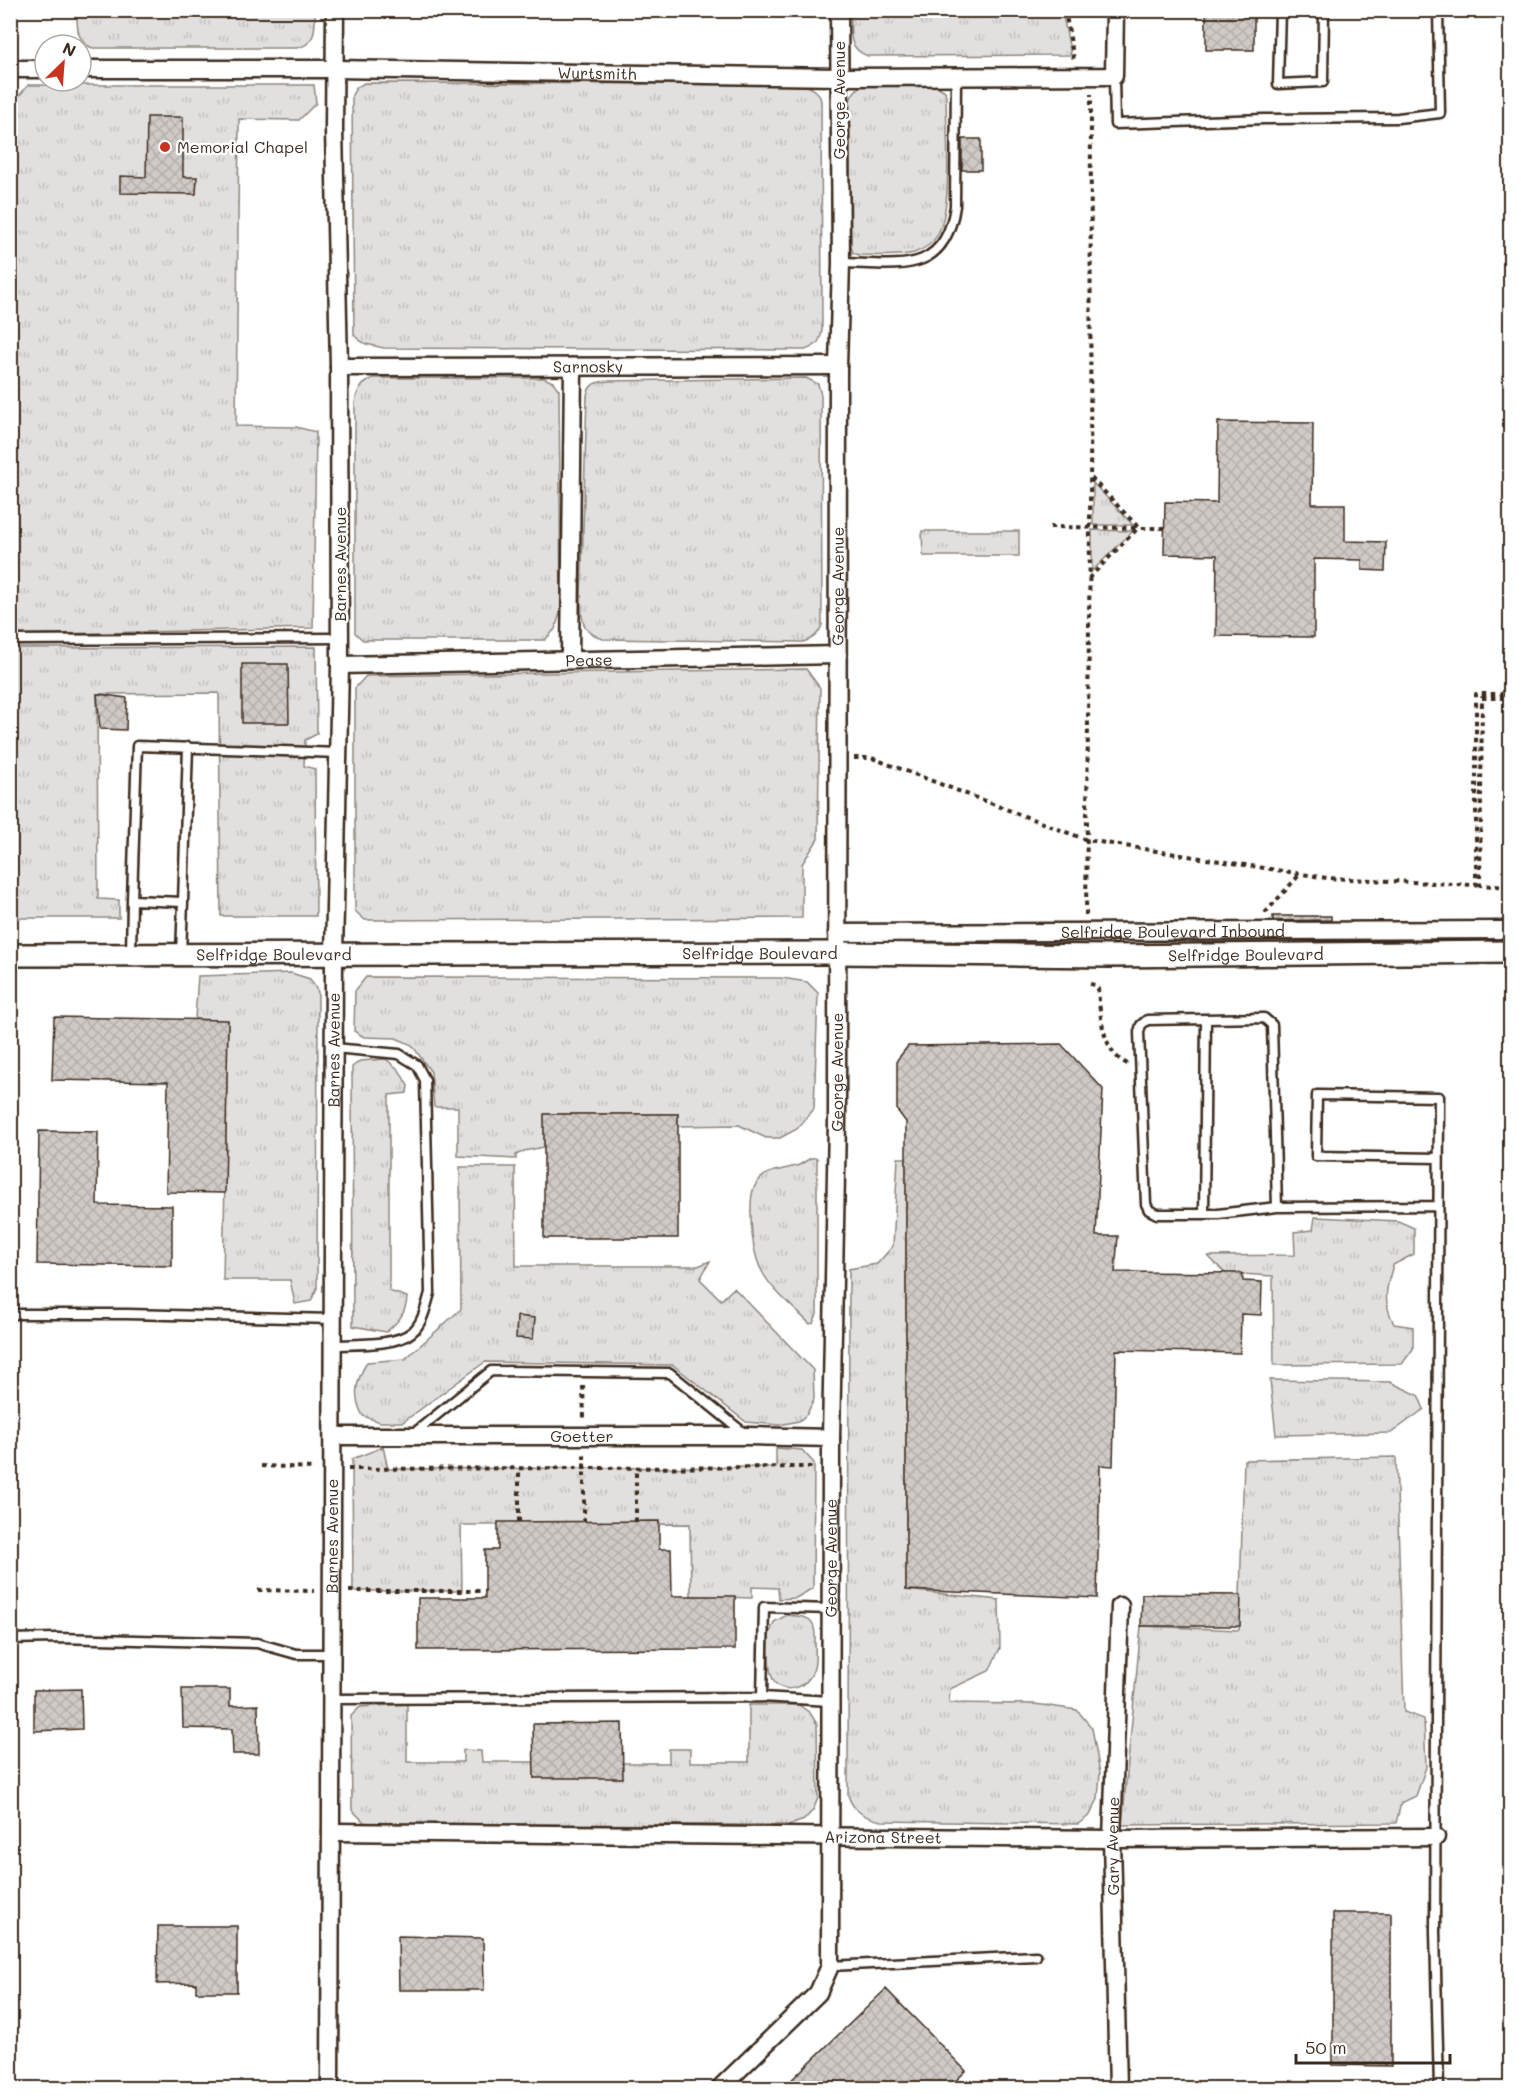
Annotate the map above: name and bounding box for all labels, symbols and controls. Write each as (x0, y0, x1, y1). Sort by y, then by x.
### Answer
north arrow (33, 33, 93, 93)
text: N (60, 37, 79, 61)
street label: George Avenue (828, 41, 849, 159)
street label: Wurtsmith (557, 62, 637, 84)
place label: Memorial Chapel (177, 136, 308, 157)
marker: Memorial Chapel (158, 140, 172, 154)
street label: Sarnosky (553, 355, 623, 377)
street label: Barnes Avenue (329, 507, 350, 621)
street label: George Avenue (827, 527, 848, 646)
street label: Pease (565, 649, 613, 670)
street label: Selfridge Boulevard Inbound (1061, 920, 1285, 942)
street label: Selfridge Boulevard (682, 942, 838, 963)
street label: Selfridge Boulevard (196, 943, 352, 965)
street label: Selfridge Boulevard (1168, 943, 1324, 965)
street label: Barnes Avenue (322, 992, 344, 1108)
street label: George Avenue (826, 1013, 847, 1132)
street label: Goetter (550, 1425, 614, 1446)
street label: Barnes Avenue (321, 1478, 342, 1594)
street label: George Avenue (820, 1498, 841, 1618)
street label: Gary Avenue (1101, 1796, 1123, 1896)
street label: Arizona Street (824, 1825, 942, 1847)
scale bar (1296, 2027, 1450, 2065)
text: 50 m (1305, 2035, 1347, 2059)

